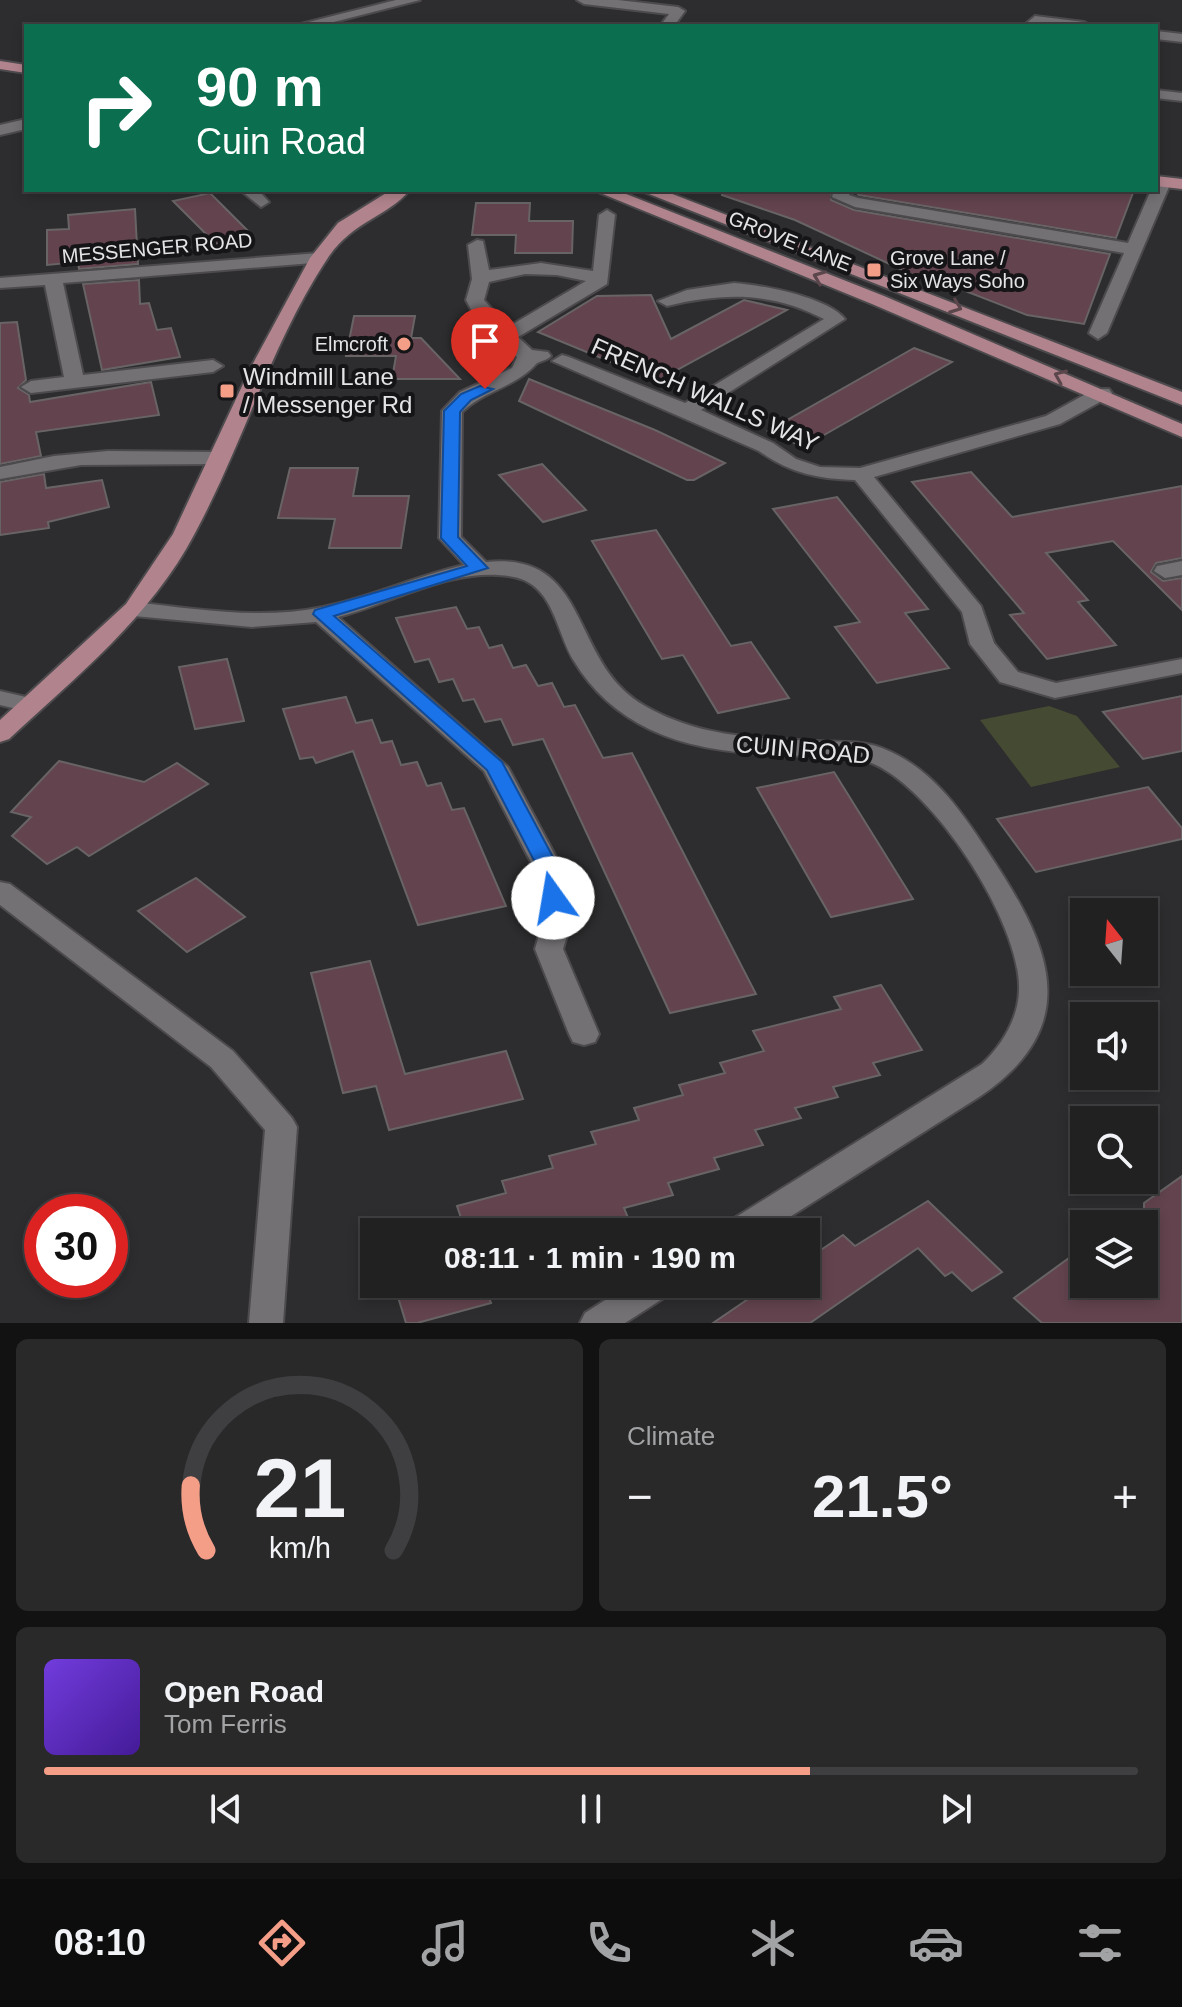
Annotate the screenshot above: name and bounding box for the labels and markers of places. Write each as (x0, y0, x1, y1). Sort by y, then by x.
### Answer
place label: Grove Lane / Six Ways Soho (890, 247, 1025, 292)
marker: Grove Lane / Six Ways Soho (865, 261, 883, 279)
pin (451, 307, 519, 389)
place label: Elmcroft (315, 333, 388, 355)
marker: Elmcroft (395, 335, 413, 353)
place label: Windmill Lane / Messenger Rd (243, 363, 412, 418)
marker: Windmill Lane / Messenger Rd (218, 382, 236, 400)

